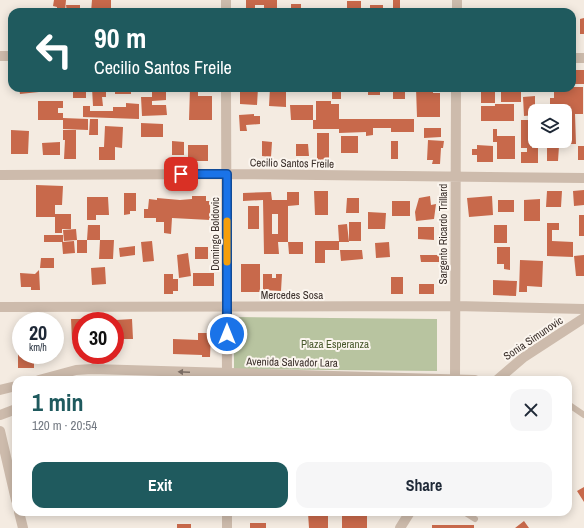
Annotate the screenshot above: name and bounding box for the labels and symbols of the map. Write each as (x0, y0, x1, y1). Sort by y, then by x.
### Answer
street label: Cecilio Santos Freile (250, 155, 334, 171)
pin (164, 157, 198, 191)
street label: Sargento Ricardo Trillard (436, 184, 450, 284)
street label: Domingo Boldovic (208, 197, 222, 271)
street label: Mercedes Sosa (261, 288, 323, 302)
speed limit sign: 30 (72, 312, 124, 364)
position arrow (206, 313, 248, 355)
street label: Sonia Simunovic (501, 313, 566, 363)
park label: Plaza Esperanza (301, 337, 369, 351)
street label: Avenida Salvador Lara (245, 354, 338, 370)
one-way arrow (178, 368, 190, 375)

